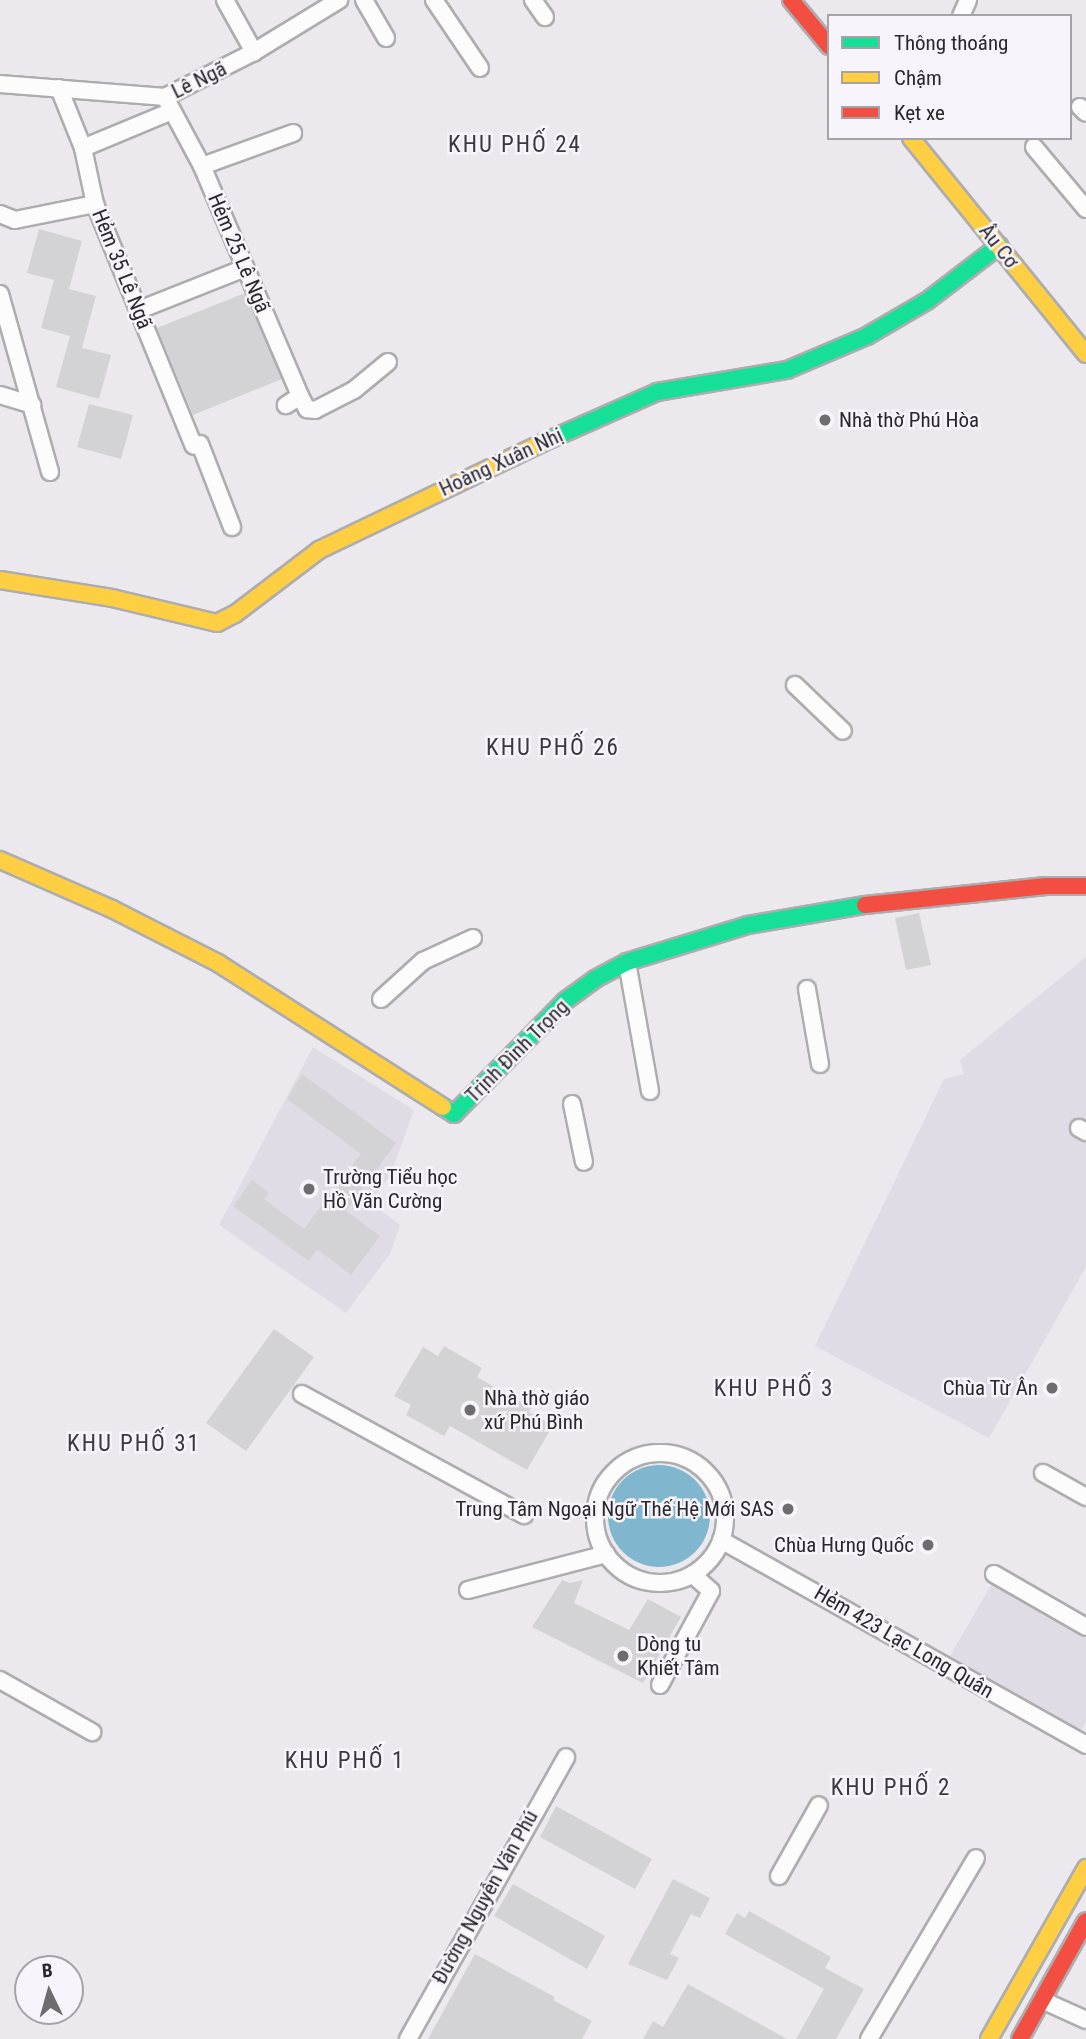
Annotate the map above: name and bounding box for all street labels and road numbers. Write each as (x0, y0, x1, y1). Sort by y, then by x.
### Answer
street label: Lê Ngã (167, 56, 231, 104)
street label: Hẻm 25 Lê Ngã (203, 190, 275, 316)
street label: Hẻm 35 Lê Ngã (87, 205, 157, 333)
street label: Âu Cơ (974, 219, 1024, 273)
street label: Hoàng Xuân Nhị (435, 422, 567, 502)
street label: Trịnh Đình Trọng (460, 994, 574, 1108)
street label: Hẻm 423 Lạc Long Quân (810, 1580, 998, 1704)
street label: Đường Nguyễn Văn Phú (427, 1806, 543, 1988)

